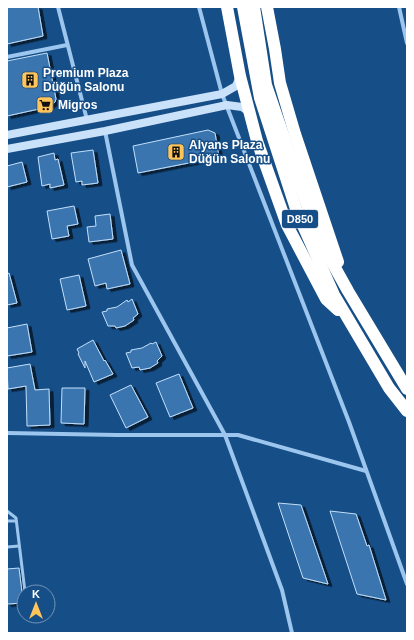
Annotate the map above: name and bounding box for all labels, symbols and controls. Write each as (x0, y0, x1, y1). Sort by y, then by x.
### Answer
place label: Premium Plaza Düğün Salonu (43, 66, 129, 94)
building icon: Premium Plaza Düğün Salonu (20, 70, 40, 90)
supermarket icon: Migros (35, 95, 55, 115)
place label: Migros (58, 98, 98, 112)
place label: Alyans Plaza Düğün Salonu (189, 138, 270, 166)
building icon: Alyans Plaza Düğün Salonu (166, 142, 186, 162)
road number: D850 (282, 210, 318, 228)
north arrow (16, 584, 56, 624)
text: K (32, 588, 40, 600)

